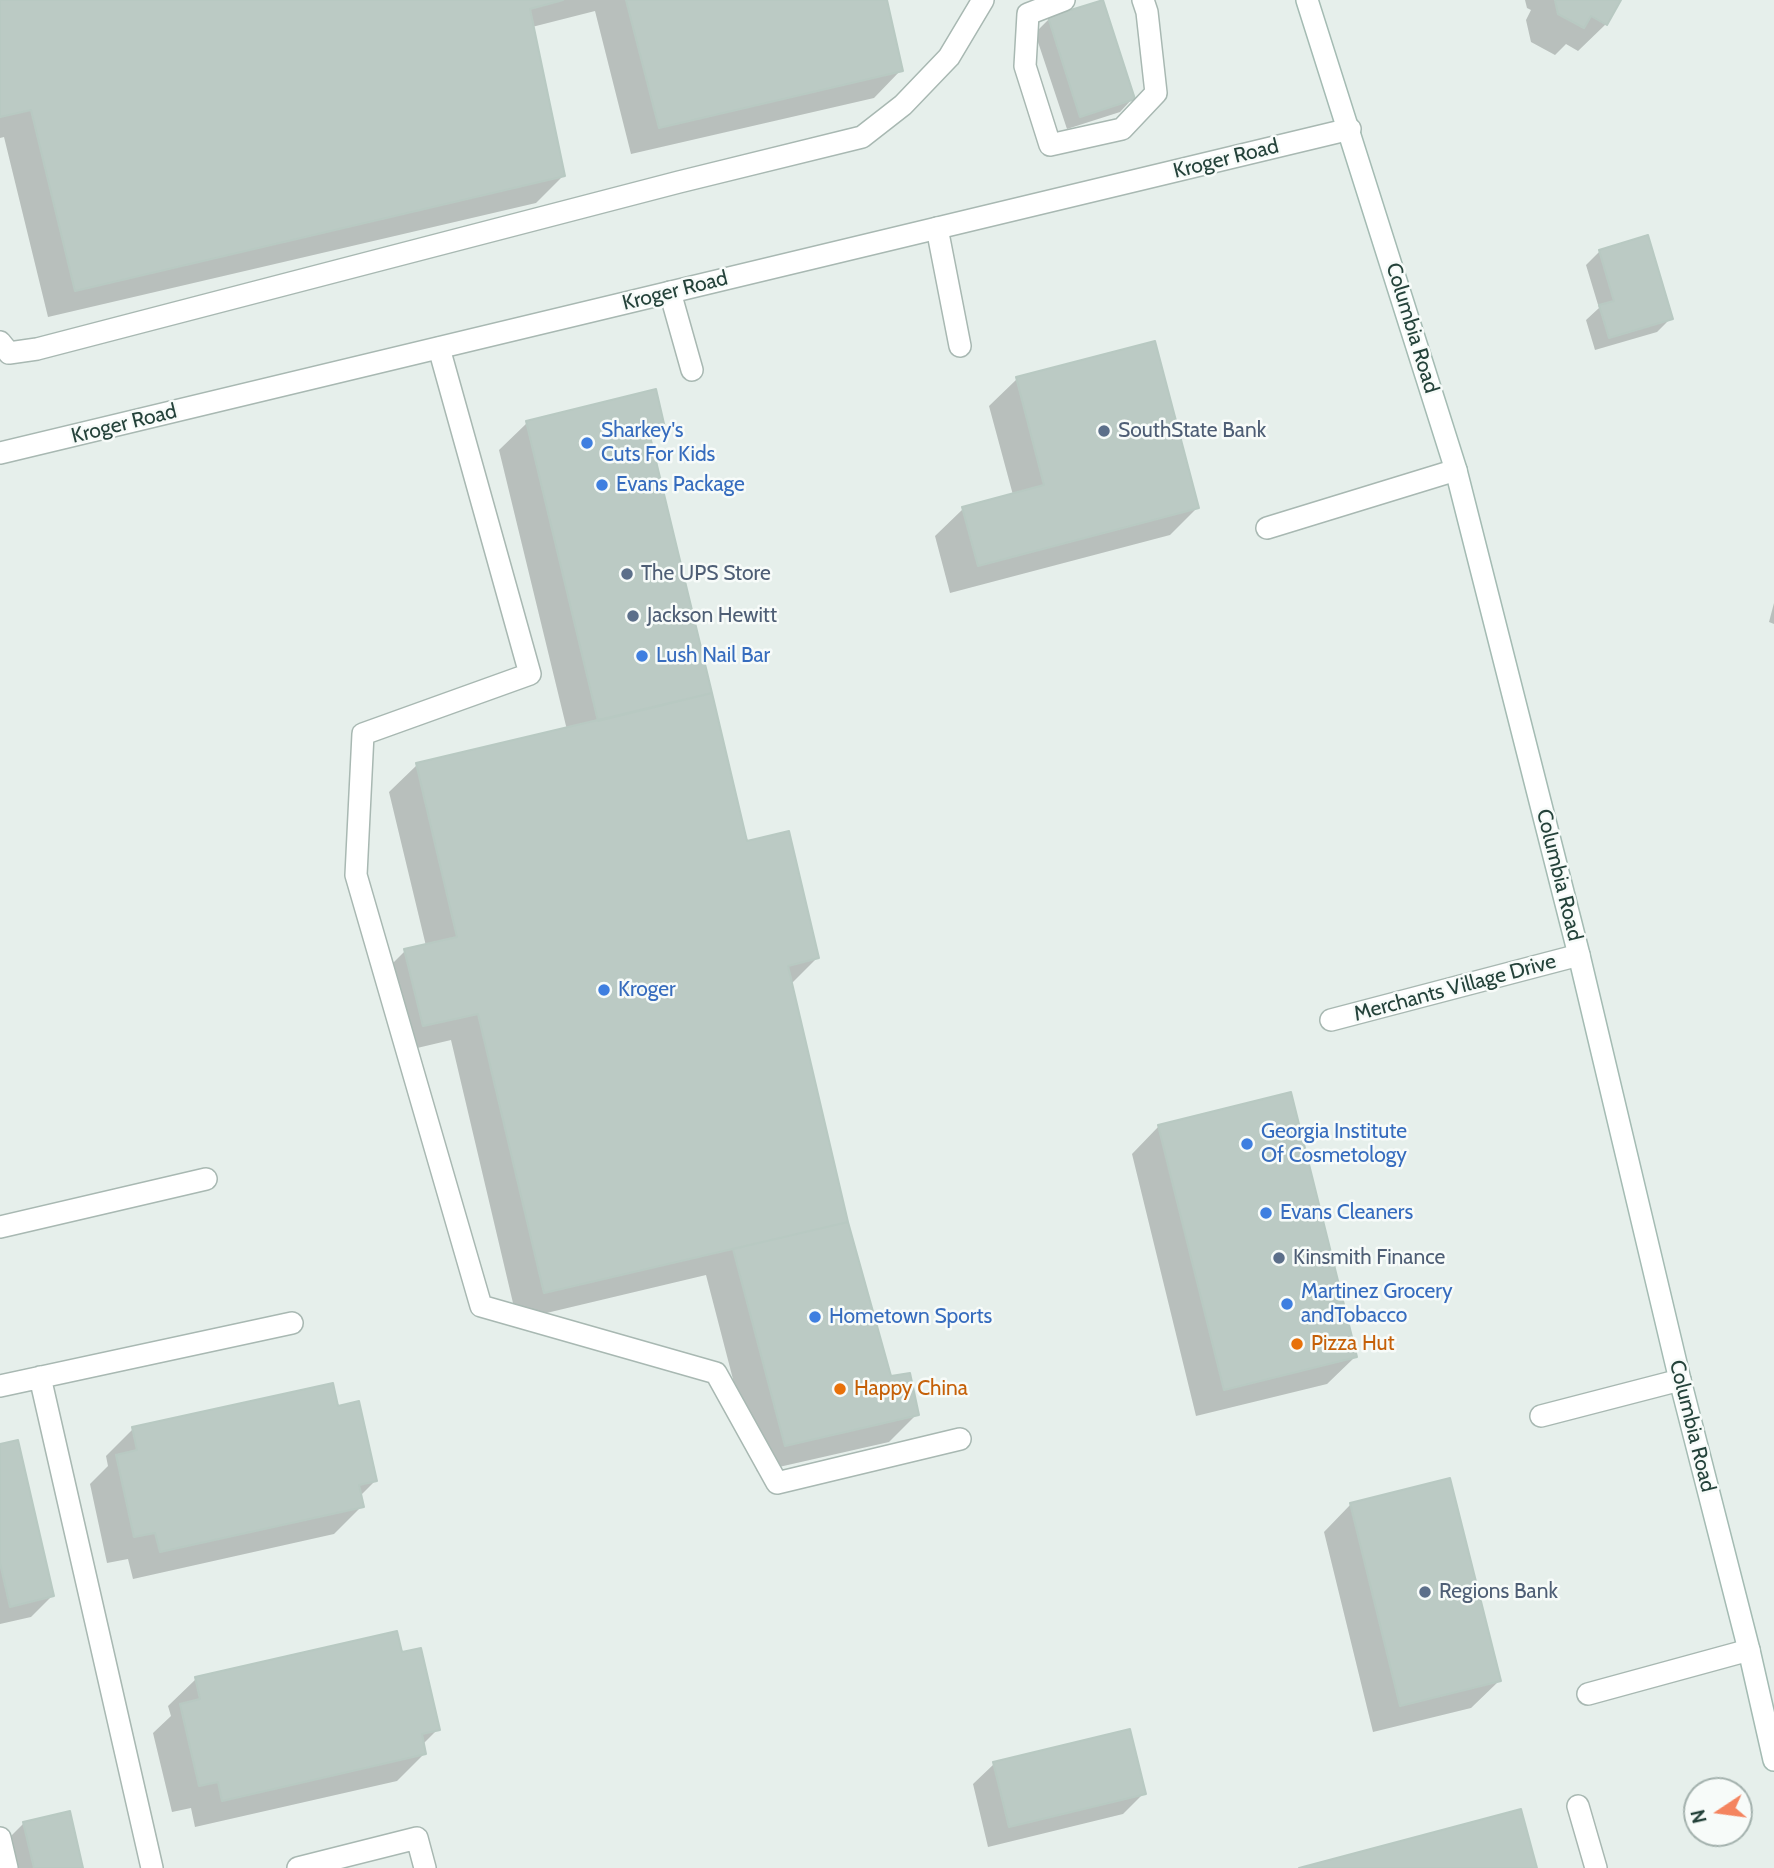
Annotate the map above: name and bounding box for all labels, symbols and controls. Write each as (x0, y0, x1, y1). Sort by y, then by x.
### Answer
street label: Kroger Road (1171, 134, 1281, 184)
street label: Columbia Road (1380, 260, 1444, 396)
street label: Kroger Road (620, 266, 730, 316)
street label: Kroger Road (69, 399, 179, 449)
place label: Sharkey's Cuts For Kids (601, 418, 715, 468)
place label: SouthState Bank (1118, 418, 1266, 444)
marker: SouthState Bank (1096, 423, 1112, 439)
marker: Sharkey's Cuts For Kids (579, 435, 595, 451)
place label: Evans Package (616, 472, 745, 498)
marker: Evans Package (594, 477, 610, 493)
place label: The UPS Store (641, 561, 771, 587)
marker: The UPS Store (619, 566, 635, 582)
place label: Jackson Hewitt (647, 603, 777, 629)
marker: Jackson Hewitt (625, 608, 641, 624)
place label: Lush Nail Bar (656, 643, 770, 669)
marker: Lush Nail Bar (634, 648, 650, 664)
street label: Columbia Road (1530, 806, 1588, 944)
street label: Merchants Village Drive (1351, 949, 1559, 1027)
place label: Kroger (618, 977, 676, 1003)
marker: Kroger (596, 982, 612, 998)
place label: Georgia Institute Of Cosmetology (1261, 1119, 1407, 1169)
marker: Georgia Institute Of Cosmetology (1239, 1136, 1255, 1152)
place label: Evans Cleaners (1280, 1200, 1413, 1226)
marker: Evans Cleaners (1258, 1205, 1274, 1221)
place label: Kinsmith Finance (1293, 1245, 1445, 1271)
marker: Kinsmith Finance (1271, 1250, 1287, 1266)
place label: Martinez Grocery andTobacco (1301, 1279, 1453, 1329)
marker: Martinez Grocery andTobacco (1279, 1296, 1295, 1312)
place label: Hometown Sports (829, 1304, 992, 1330)
marker: Hometown Sports (807, 1309, 823, 1325)
place label: Pizza Hut (1311, 1331, 1395, 1357)
marker: Pizza Hut (1289, 1336, 1305, 1352)
street label: Columbia Road (1663, 1357, 1721, 1495)
place label: Happy China (854, 1376, 968, 1402)
marker: Happy China (832, 1381, 848, 1397)
place label: Regions Bank (1439, 1579, 1558, 1605)
marker: Regions Bank (1417, 1584, 1433, 1600)
north arrow (1683, 1777, 1753, 1847)
text: N (1686, 1807, 1712, 1826)

